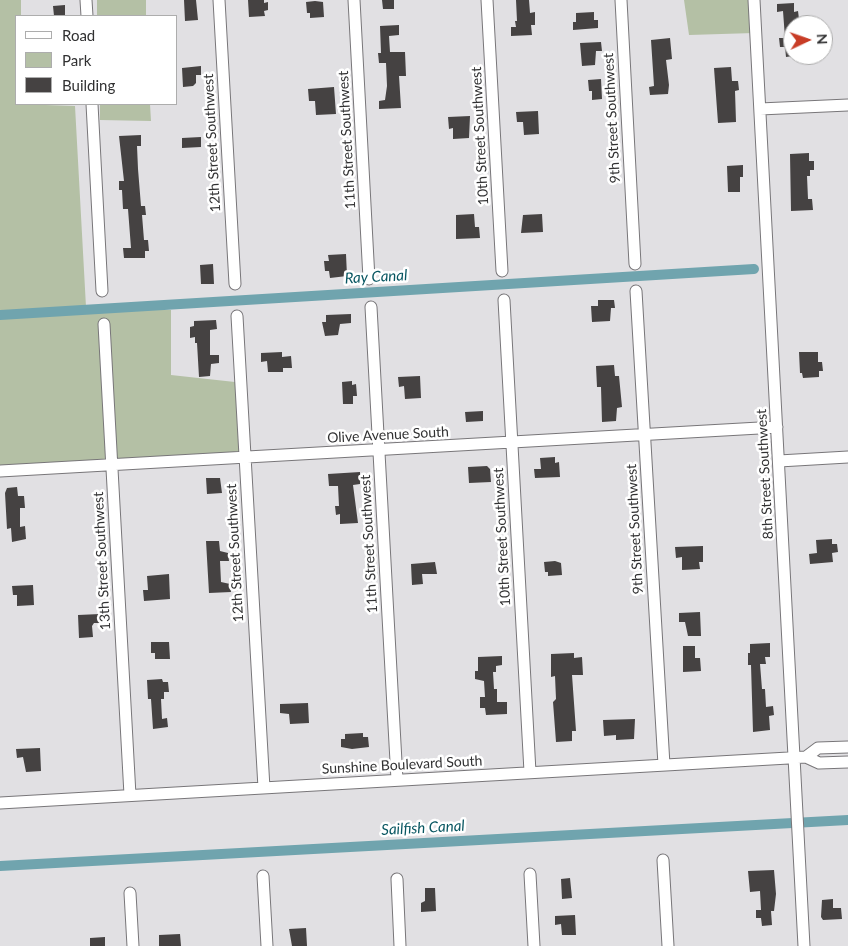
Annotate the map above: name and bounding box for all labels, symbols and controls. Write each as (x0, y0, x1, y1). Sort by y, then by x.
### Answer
legend (15, 15, 178, 105)
north arrow (783, 15, 833, 65)
text: Road (62, 26, 95, 44)
text: N (814, 33, 831, 45)
text: Park (62, 51, 91, 69)
street label: 9th Street Southwest (600, 52, 624, 184)
street label: 10th Street Southwest (468, 66, 492, 206)
street label: 11th Street Southwest (335, 70, 359, 210)
street label: 12th Street Southwest (200, 73, 224, 213)
text: Building (62, 76, 115, 94)
water label: Ray Canal (344, 266, 408, 288)
street label: 8th Street Southwest (753, 408, 777, 540)
street label: Olive Avenue South (327, 423, 449, 447)
street label: 9th Street Southwest (623, 463, 647, 595)
street label: 10th Street Southwest (490, 467, 514, 607)
street label: 11th Street Southwest (357, 474, 381, 614)
street label: 12th Street Southwest (223, 483, 247, 623)
street label: 13th Street Southwest (90, 491, 114, 631)
street label: Sunshine Boulevard South (321, 752, 483, 778)
water label: Sailfish Canal (381, 817, 465, 839)

